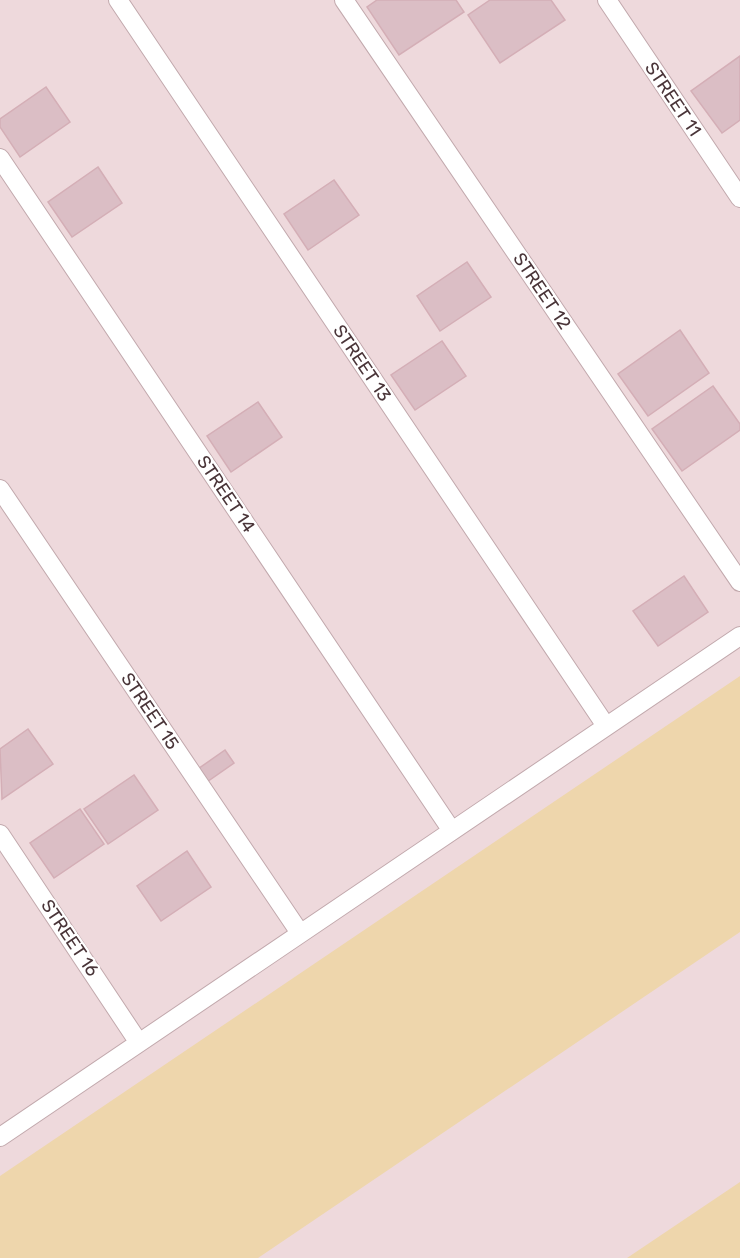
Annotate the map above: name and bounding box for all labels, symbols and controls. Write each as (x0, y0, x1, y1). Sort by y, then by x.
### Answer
street label: STREET 11 (640, 58, 706, 140)
street label: STREET 12 (508, 248, 576, 334)
street label: STREET 13 (328, 320, 396, 406)
street label: STREET 14 (192, 451, 260, 537)
street label: STREET 15 (116, 668, 184, 754)
street label: STREET 16 (36, 895, 104, 981)

